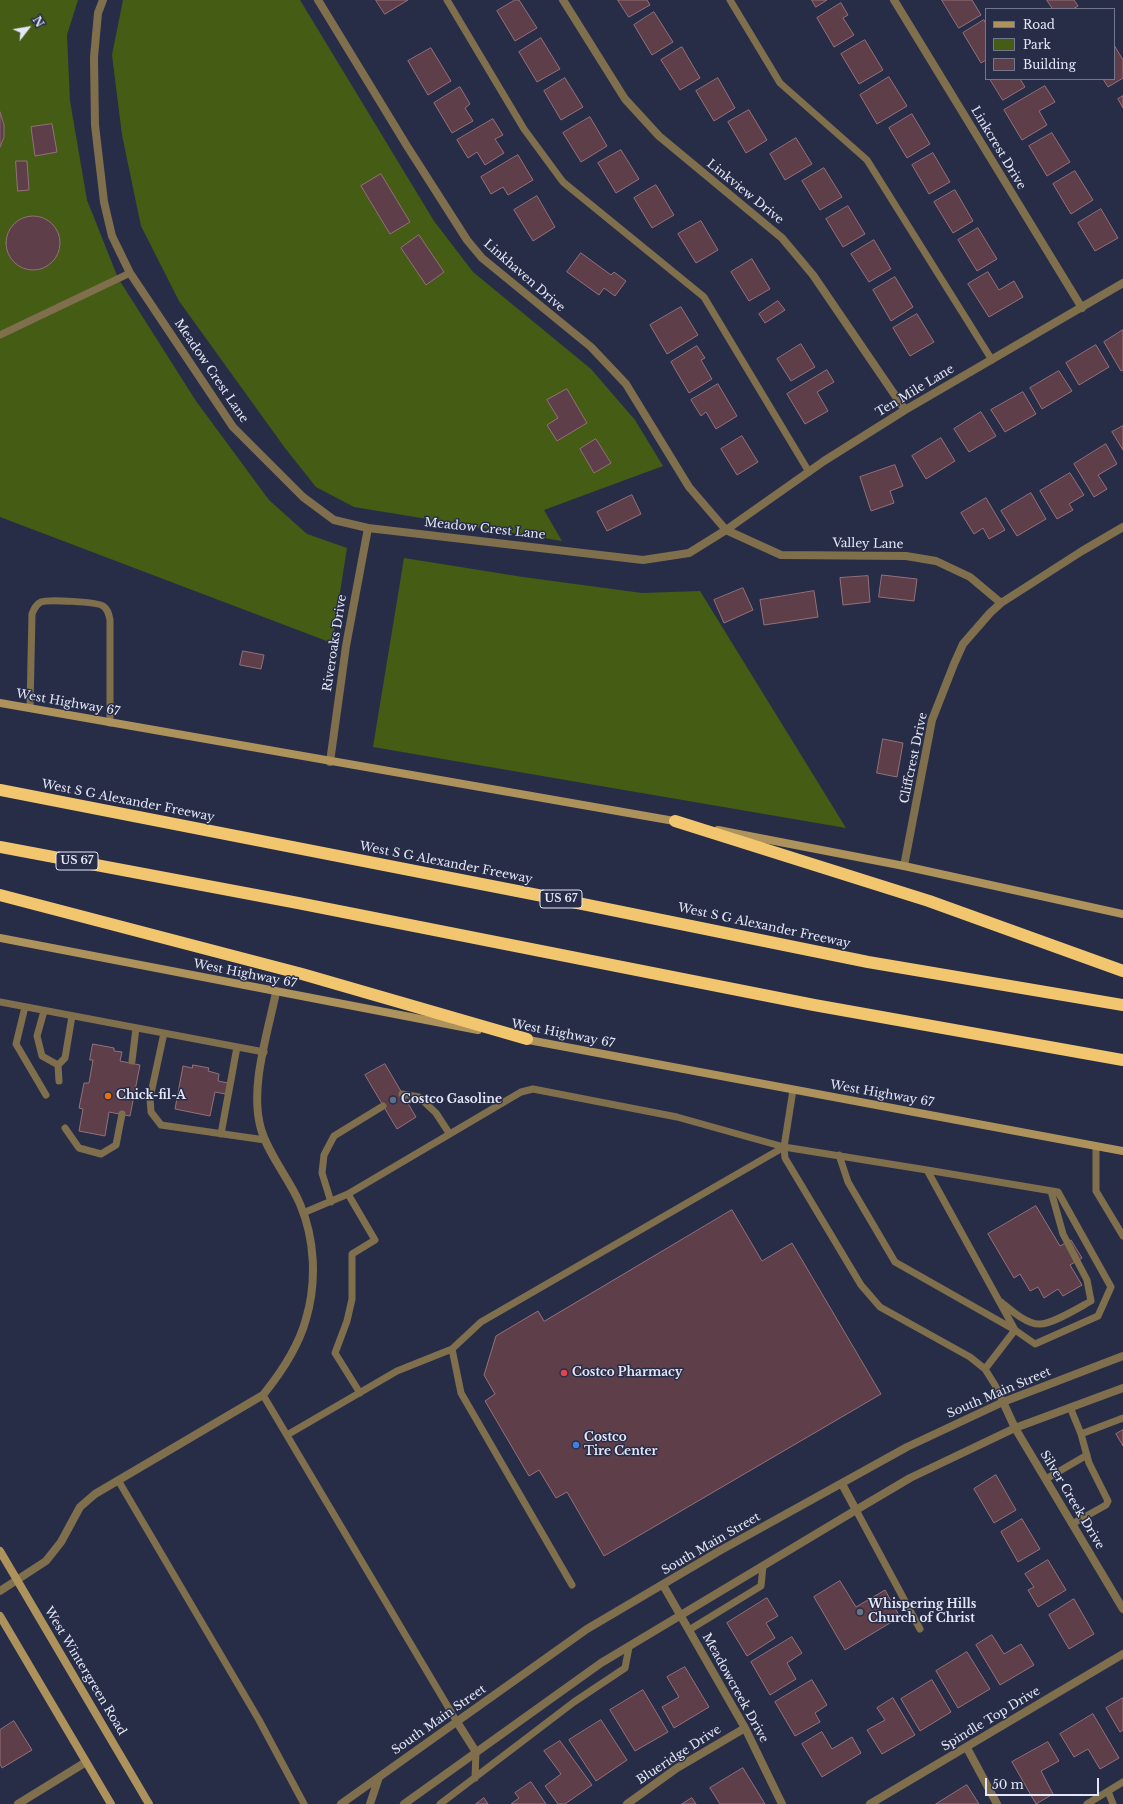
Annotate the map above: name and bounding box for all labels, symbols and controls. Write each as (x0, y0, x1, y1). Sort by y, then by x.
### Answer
north arrow (8, 8, 48, 48)
legend (985, 8, 1115, 80)
text: N (30, 14, 47, 30)
text: Road (1023, 17, 1055, 32)
text: Park (1023, 37, 1051, 52)
text: Building (1023, 57, 1076, 72)
street label: Linkcrest Drive (967, 104, 1029, 192)
street label: Linkview Drive (704, 157, 786, 227)
street label: Linkhaven Drive (480, 237, 568, 315)
street label: Meadow Crest Lane (171, 317, 251, 425)
street label: Ten Mile Lane (873, 362, 957, 420)
street label: Meadow Crest Lane (424, 515, 546, 543)
street label: Valley Lane (832, 536, 904, 552)
street label: Riveroaks Drive (320, 593, 350, 693)
street label: West Highway 67 (15, 687, 121, 719)
street label: Cliffcrest Drive (897, 711, 931, 805)
street label: West S G Alexander Freeway (40, 777, 216, 825)
street label: West S G Alexander Freeway (358, 839, 534, 887)
road number: US 67 (56, 852, 98, 870)
road number: US 67 (540, 890, 582, 908)
street label: West S G Alexander Freeway (676, 901, 852, 951)
street label: West Highway 67 (192, 957, 298, 991)
street label: West Highway 67 (510, 1017, 616, 1051)
street label: West Highway 67 (829, 1078, 935, 1110)
place label: Chick-fil-A (116, 1089, 186, 1103)
marker: Chick-fil-A (103, 1091, 113, 1101)
place label: Costco Gasoline (401, 1093, 502, 1107)
marker: Costco Gasoline (388, 1095, 398, 1105)
street label: South Main Street (945, 1365, 1053, 1421)
place label: Costco Pharmacy (572, 1366, 683, 1380)
marker: Costco Pharmacy (559, 1368, 569, 1378)
place label: Costco Tire Center (584, 1431, 657, 1459)
marker: Costco Tire Center (571, 1440, 581, 1450)
street label: Silver Creek Drive (1037, 1448, 1107, 1552)
street label: South Main Street (659, 1510, 763, 1578)
place label: Whispering Hills Church of Christ (868, 1598, 976, 1626)
street label: West Wintergreen Road (41, 1604, 129, 1738)
marker: Whispering Hills Church of Christ (855, 1607, 865, 1617)
street label: Meadowcreek Drive (699, 1631, 771, 1745)
street label: South Main Street (389, 1682, 489, 1758)
street label: Spindle Top Drive (939, 1684, 1043, 1754)
street label: Blueridge Drive (634, 1722, 724, 1788)
scale bar (987, 1770, 1101, 1796)
text: 50 m (992, 1777, 1024, 1792)

